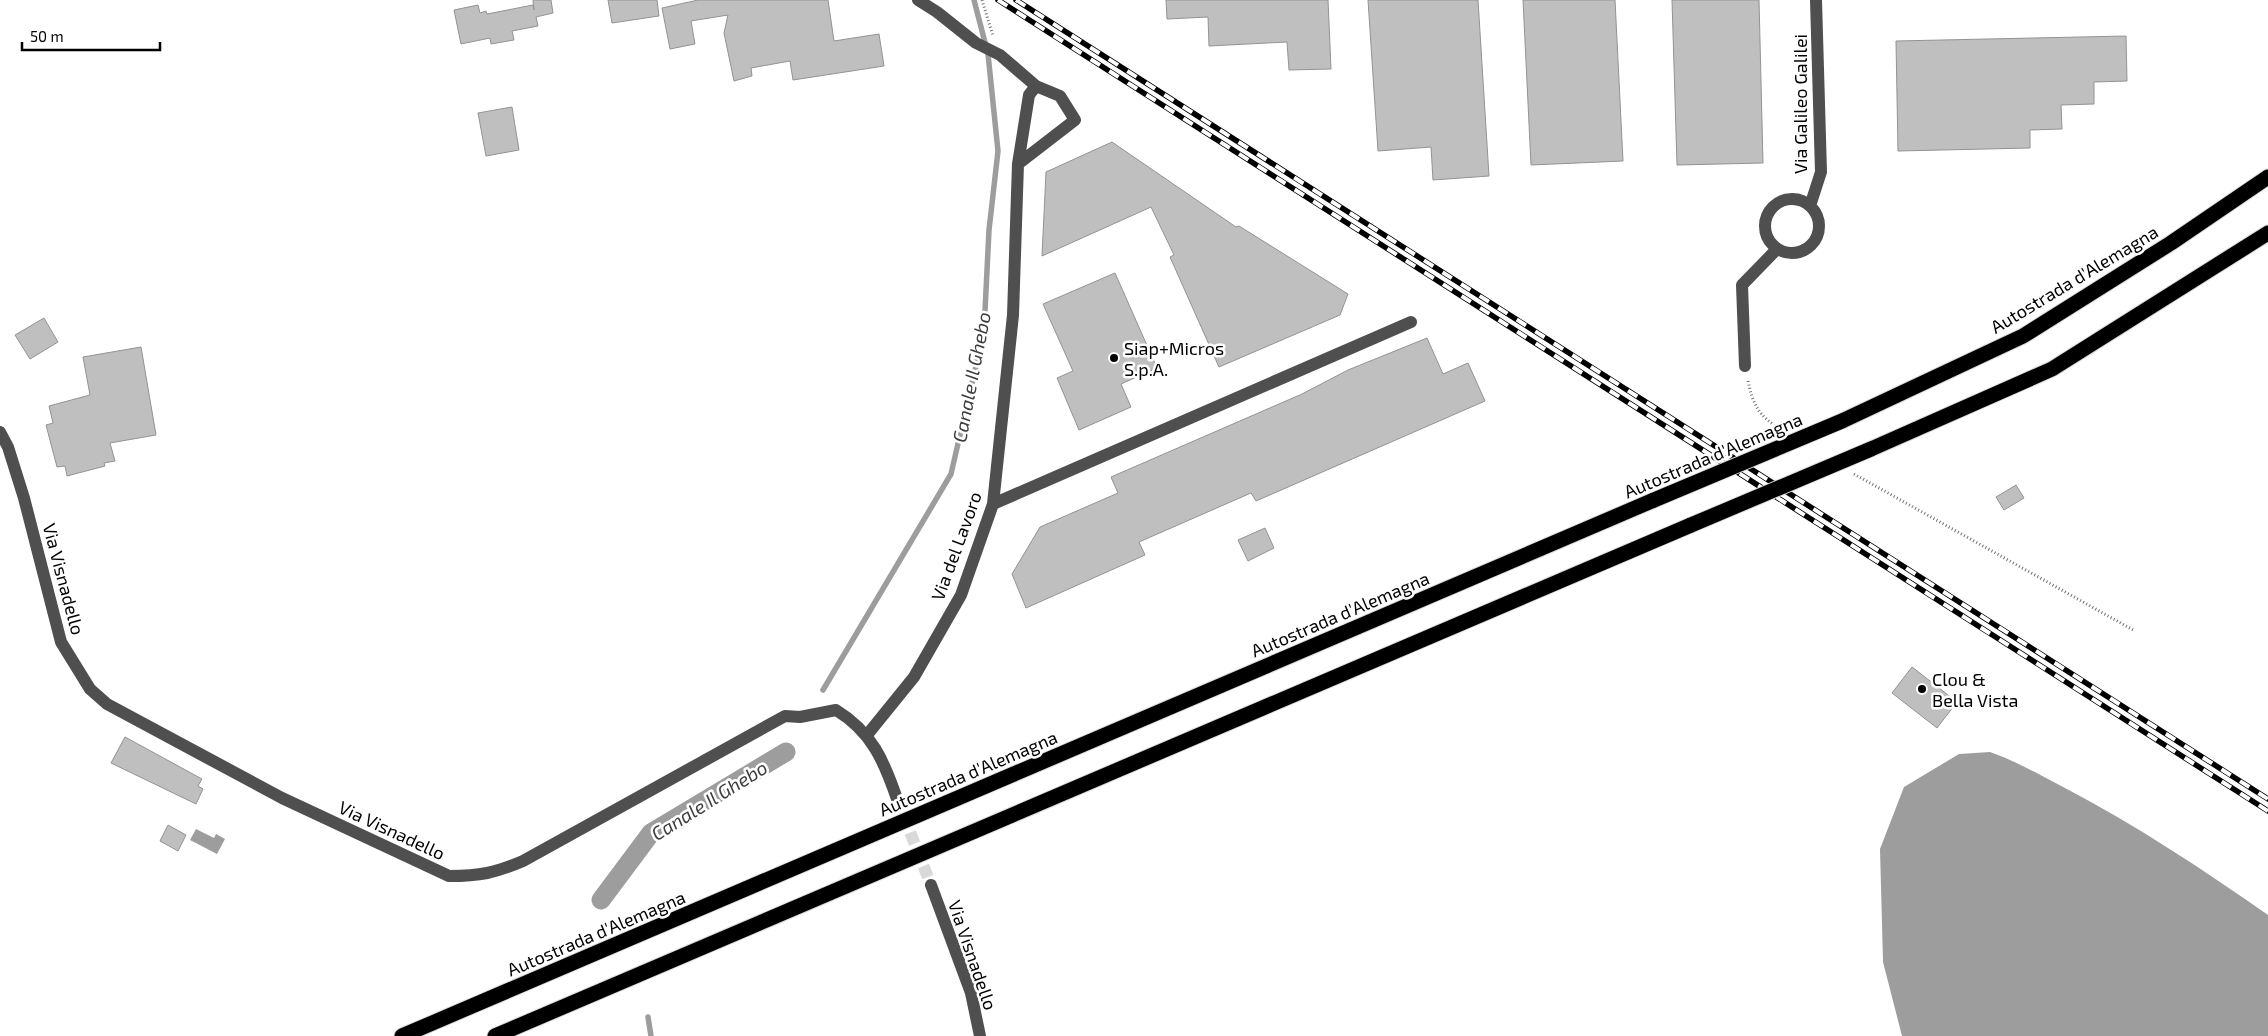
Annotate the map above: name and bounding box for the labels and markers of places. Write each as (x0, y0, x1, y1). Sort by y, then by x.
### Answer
place label: Siap+Micros S.p.A. (1124, 337, 1224, 380)
marker: Siap+Micros S.p.A. (1108, 352, 1120, 364)
place label: Clou & Bella Vista (1932, 668, 2018, 711)
marker: Clou & Bella Vista (1916, 683, 1928, 695)

